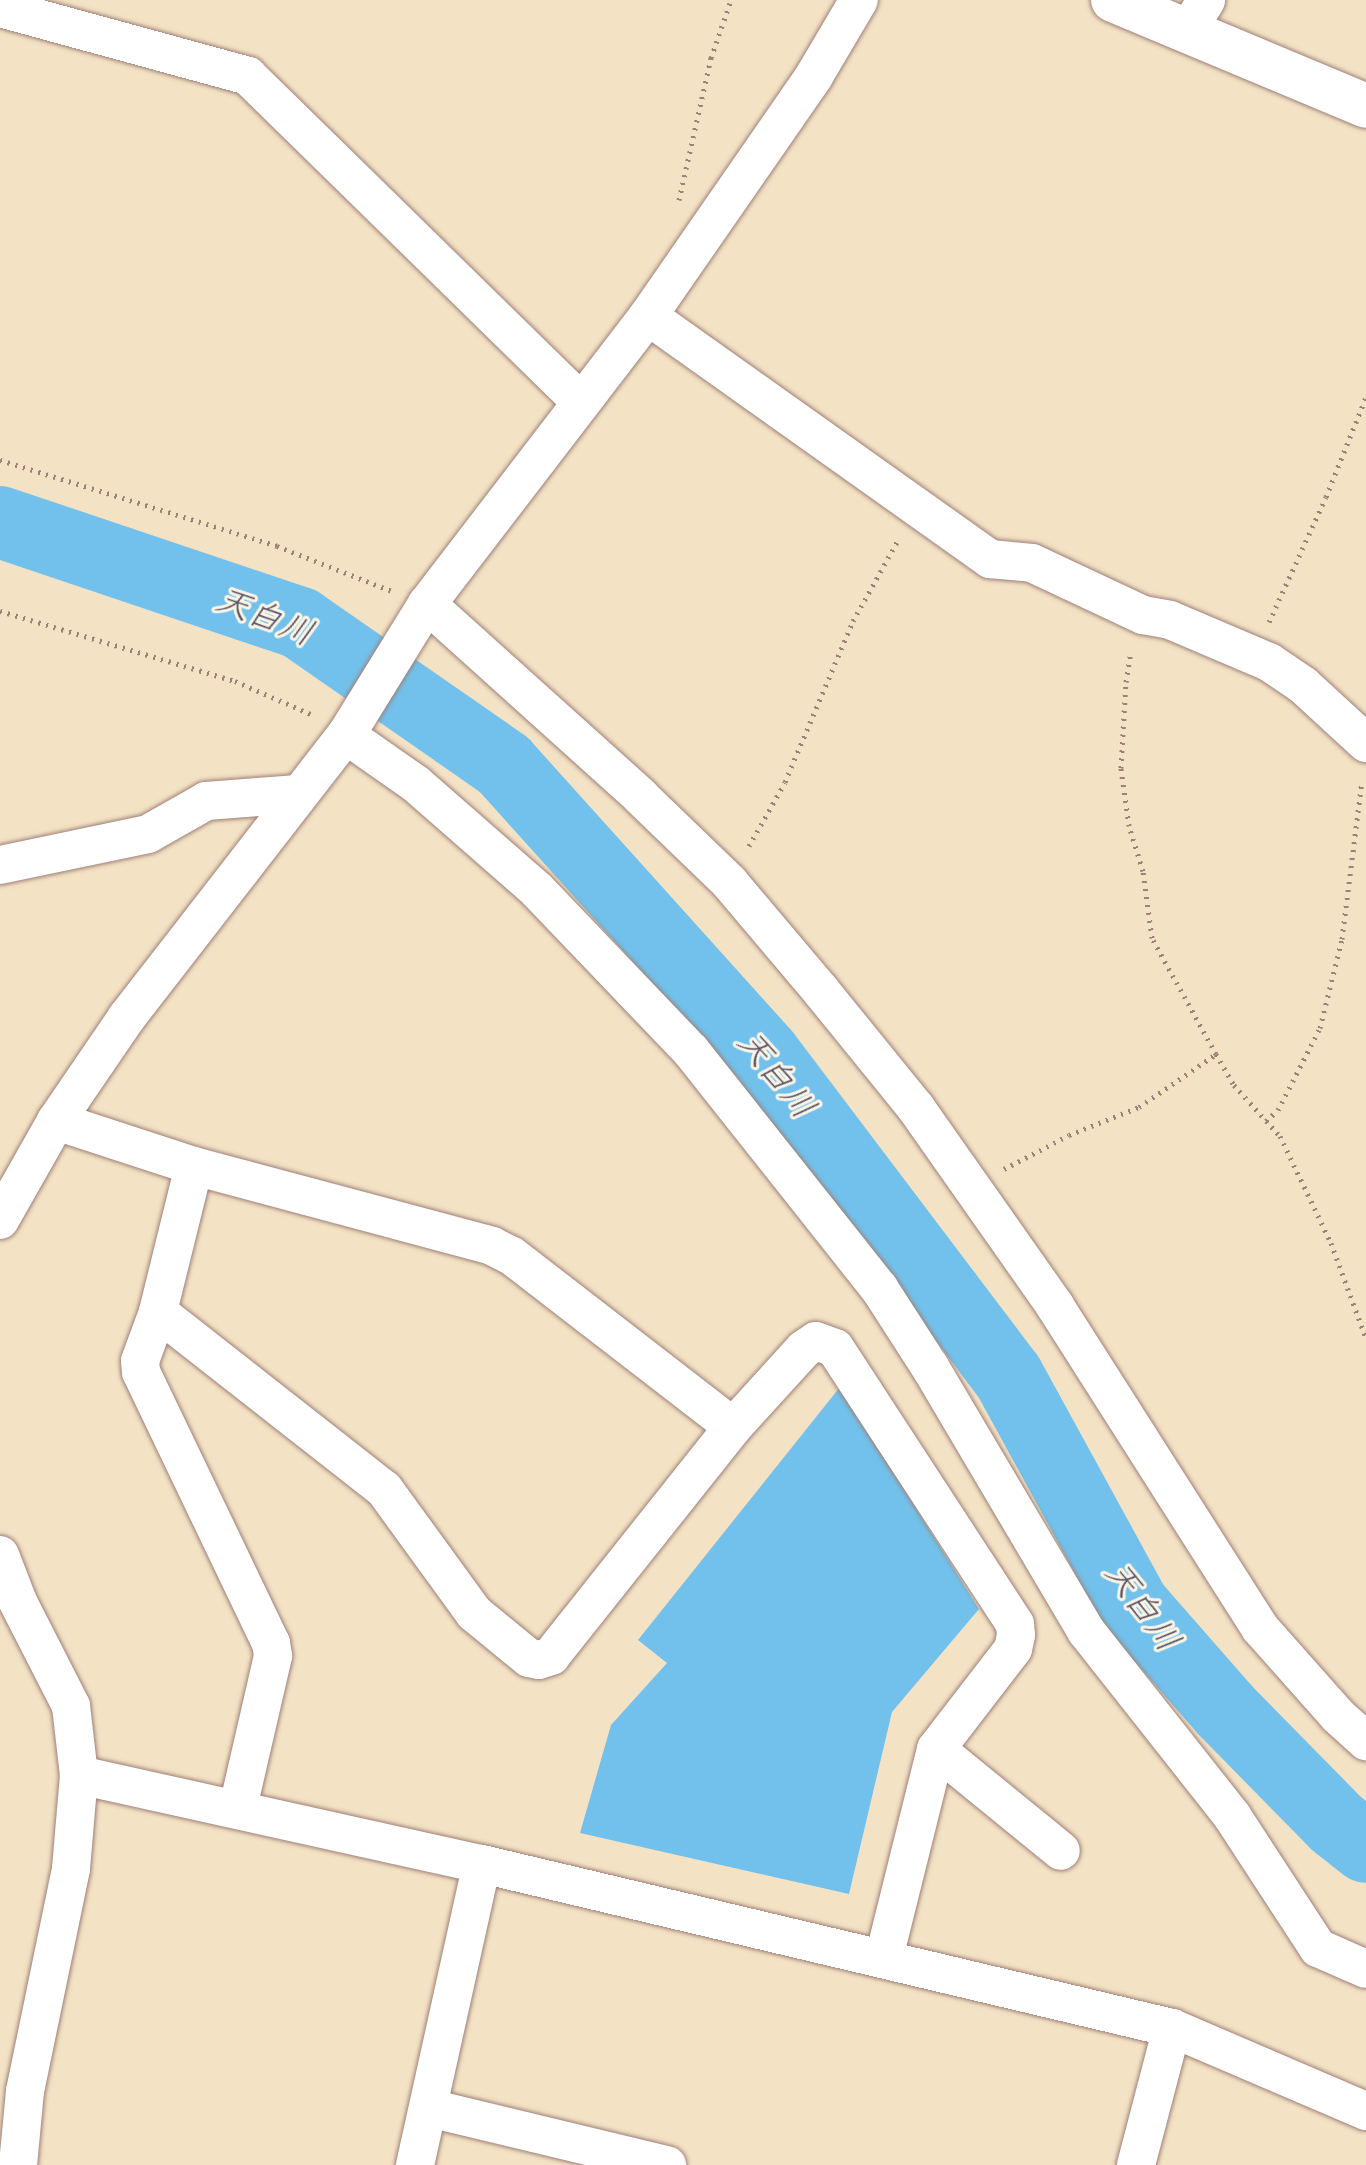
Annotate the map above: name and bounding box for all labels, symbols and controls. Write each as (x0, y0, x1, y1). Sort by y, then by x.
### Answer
water label: 天白川 (210, 578, 320, 654)
water label: 天白川 (729, 1022, 825, 1126)
water label: 天白川 (1097, 1553, 1189, 1659)

